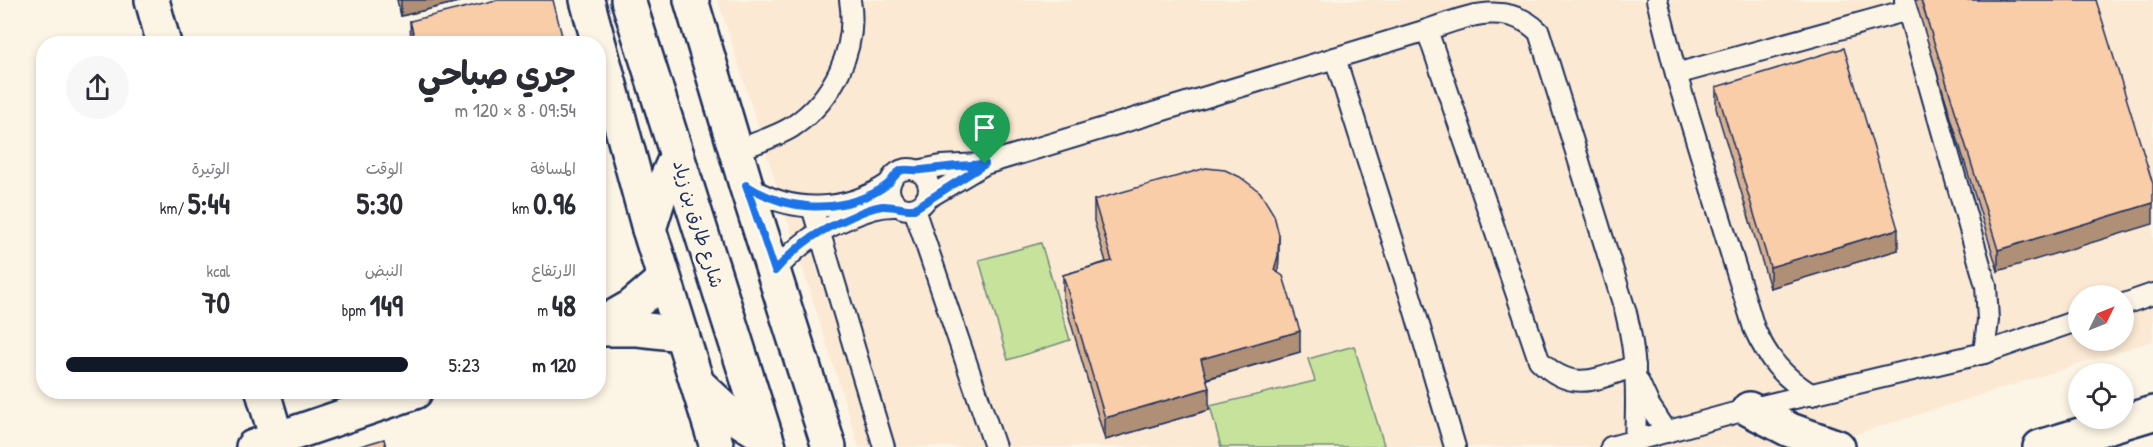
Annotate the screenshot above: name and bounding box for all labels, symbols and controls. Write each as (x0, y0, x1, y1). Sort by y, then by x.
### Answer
text: جري صباحي (418, 51, 576, 95)
button: share (66, 56, 129, 119)
text: 09:54 · 8 × 120 m (454, 96, 576, 123)
pin (959, 102, 1010, 164)
icon: arrive (968, 111, 1001, 144)
text: الوتيرة (191, 157, 230, 179)
text: الوقت (366, 157, 403, 179)
text: المسافة (530, 157, 576, 179)
street label: شارع طارق بن زياد (667, 157, 730, 291)
text: 5:44 (188, 183, 230, 223)
text: 5:30 (356, 183, 403, 223)
text: 0.96 (533, 183, 576, 223)
text: /km (160, 197, 188, 219)
text: km (512, 197, 533, 219)
text: النبض (365, 259, 403, 281)
text: الارتفاع (531, 259, 576, 281)
text: kcal (207, 260, 230, 282)
text: 70 (202, 282, 230, 322)
text: 149 (370, 285, 403, 325)
text: 48 (552, 285, 576, 325)
north arrow (2068, 285, 2134, 351)
map controls (2068, 285, 2134, 429)
text: bpm (342, 299, 370, 321)
text: m (537, 299, 552, 321)
text: 5:23 (449, 351, 480, 378)
text: 120 m (532, 351, 576, 378)
button: locate (2068, 363, 2134, 429)

